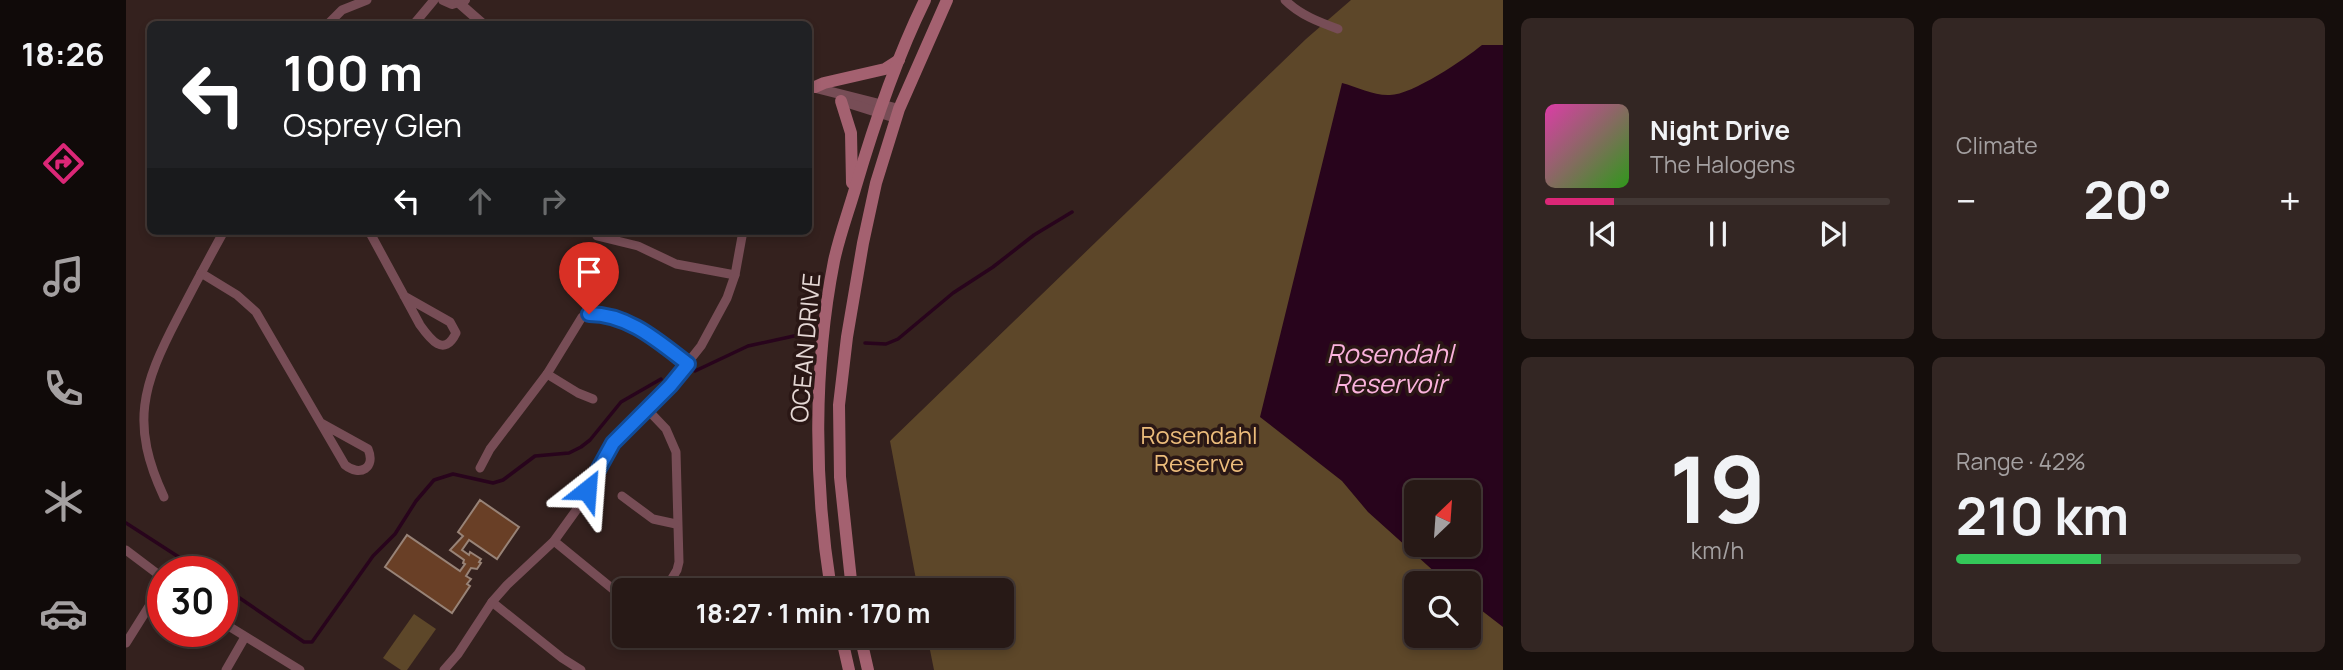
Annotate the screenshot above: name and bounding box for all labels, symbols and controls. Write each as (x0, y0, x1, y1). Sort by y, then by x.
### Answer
text: 18:26 (21, 32, 105, 76)
text: 100 m (283, 39, 423, 106)
icon: left (168, 49, 259, 140)
text: Osprey Glen (283, 103, 462, 147)
text: Night Drive (1650, 112, 1790, 148)
text: Climate (1956, 129, 2038, 161)
icon: directions (39, 139, 88, 188)
text: The Halogens (1650, 148, 1795, 180)
text: 20° (2084, 164, 2172, 235)
text: − (1956, 174, 1977, 226)
text: + (2279, 174, 2301, 226)
icon: left (388, 182, 426, 220)
icon: ahead (461, 182, 499, 220)
icon: right (534, 182, 572, 220)
icon: previous (1584, 215, 1622, 253)
icon: pause (1699, 215, 1737, 253)
icon: next (1814, 215, 1852, 253)
pin (559, 242, 619, 314)
icon: music (39, 252, 88, 301)
icon: arrive (570, 253, 608, 291)
street label: OCEAN DRIVE (782, 272, 827, 424)
water label: Rosendahl Reservoir (1327, 335, 1456, 401)
icon: phone (39, 364, 88, 413)
park label: Rosendahl Reserve (1140, 418, 1258, 479)
text: 19 (1669, 426, 1766, 550)
text: Range · 42% (1956, 445, 2086, 477)
position arrow (550, 453, 624, 527)
icon: climate (39, 477, 88, 526)
north arrow (1404, 480, 1480, 556)
map controls (1404, 480, 1481, 648)
text: 210 km (1956, 480, 2129, 551)
text: km/h (1691, 534, 1744, 566)
speed limit sign: 30 (147, 556, 238, 647)
button: search (1404, 571, 1481, 648)
icon: car (39, 589, 88, 638)
text: 18:27 · 1 min · 170 m (696, 595, 930, 631)

